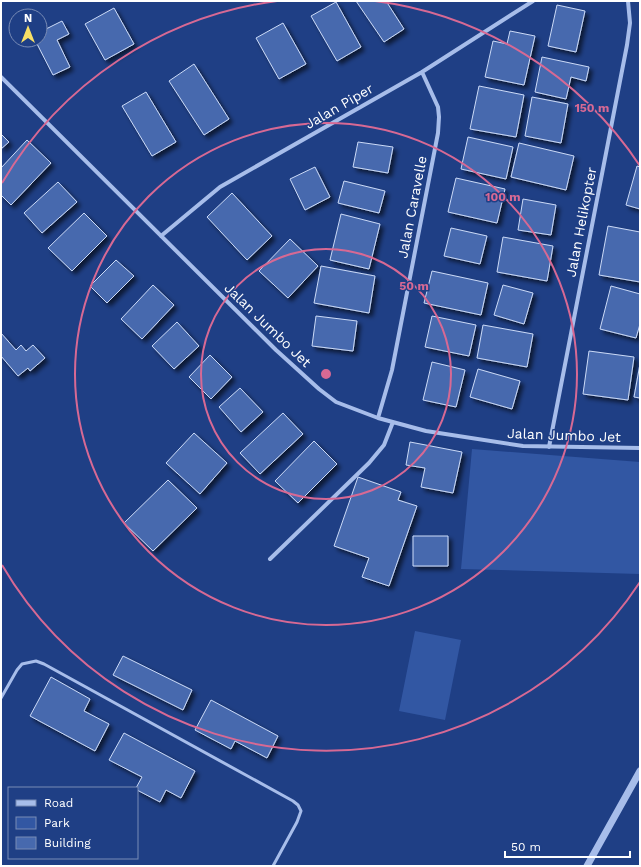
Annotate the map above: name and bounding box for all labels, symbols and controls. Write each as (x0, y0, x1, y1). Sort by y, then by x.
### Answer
north arrow (8, 8, 48, 48)
text: N (24, 12, 32, 25)
street label: Jalan Piper (302, 80, 376, 132)
text: 150 m (575, 101, 609, 115)
street label: Jalan Caravelle (394, 154, 430, 260)
street label: Jalan Helikopter (562, 165, 600, 278)
text: 100 m (485, 190, 521, 204)
text: 50 m (399, 279, 429, 293)
street label: Jalan Jumbo Jet (221, 280, 315, 370)
centre of rings (319, 367, 333, 381)
street label: Jalan Jumbo Jet (507, 425, 621, 445)
legend (8, 787, 138, 859)
text: Road (44, 796, 73, 810)
text: Park (44, 816, 70, 830)
scale bar (505, 833, 630, 859)
text: Building (44, 836, 91, 850)
text: 50 m (511, 840, 541, 854)

